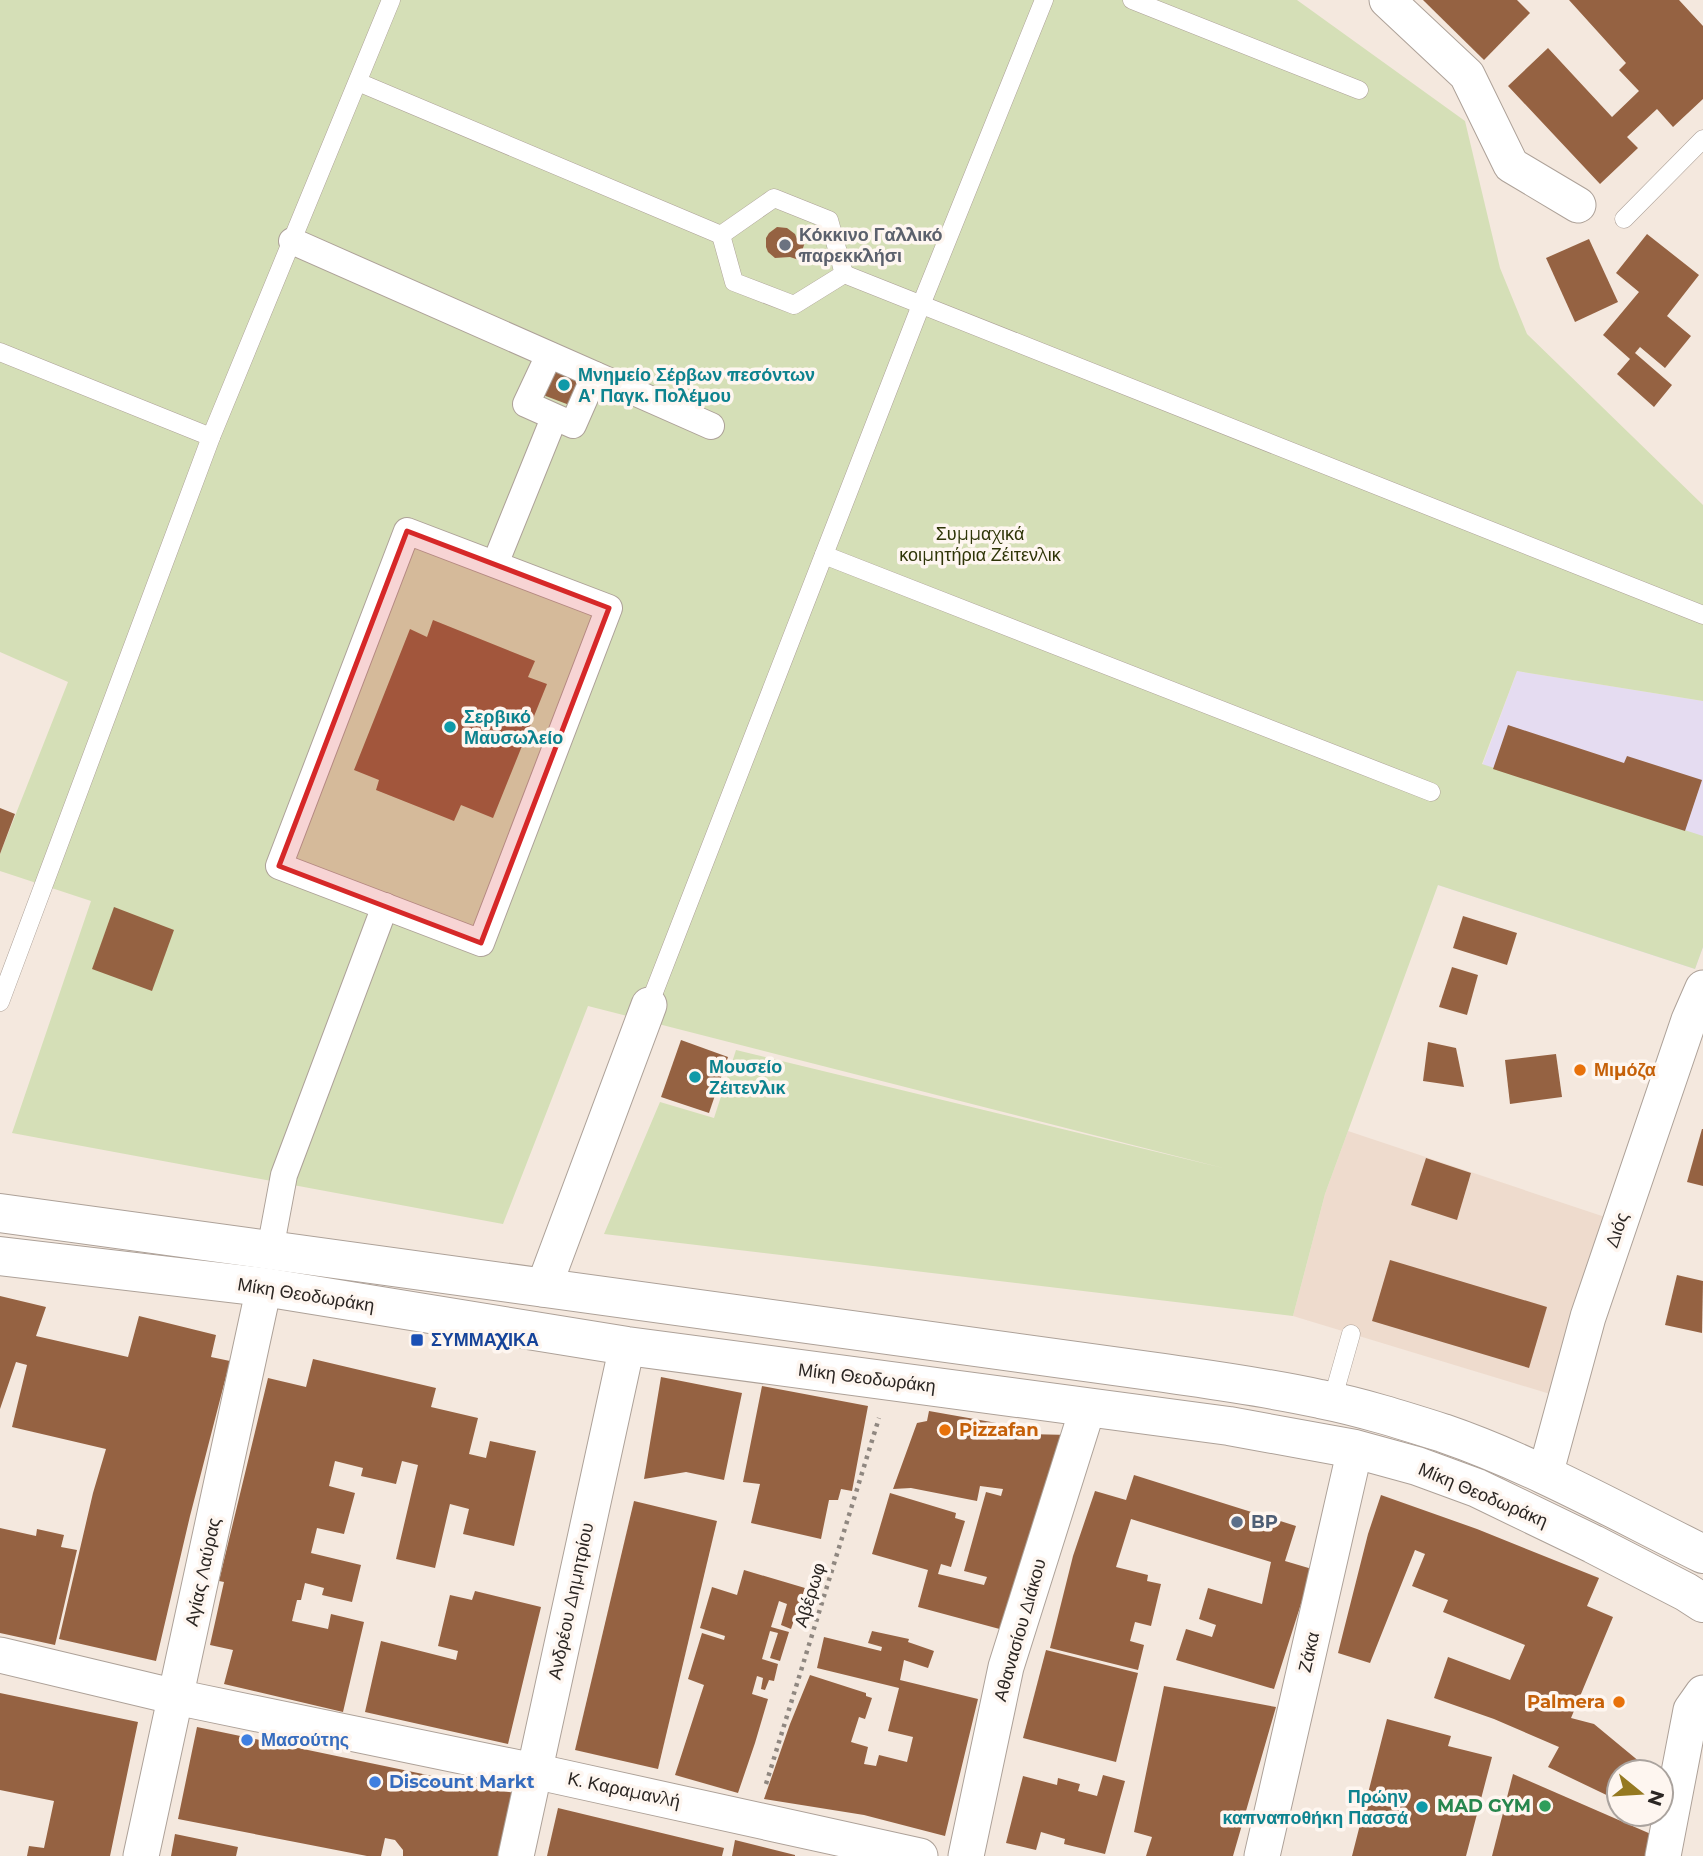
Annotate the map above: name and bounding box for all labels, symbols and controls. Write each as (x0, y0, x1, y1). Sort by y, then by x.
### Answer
place label: Κόκκινο Γαλλικό παρεκκλήσι (798, 224, 943, 267)
marker: Κόκκινο Γαλλικό παρεκκλήσι (777, 237, 793, 253)
place label: Μνημείο Σέρβων πεσόντων Α' Παγκ. Πολέμου (578, 364, 815, 407)
marker: Μνημείο Σέρβων πεσόντων Α' Παγκ. Πολέμου (556, 377, 572, 393)
park label: Συμμαχικά κοιμητήρια Ζέιτενλικ (899, 523, 1062, 566)
place label: Σερβικό Μαυσωλείο (464, 706, 563, 749)
marker: Σερβικό Μαυσωλείο (442, 719, 458, 735)
place label: Μουσείο Ζέιτενλικ (709, 1056, 786, 1099)
place label: Μιμόζα (1594, 1059, 1656, 1081)
marker: Μιμόζα (1572, 1062, 1588, 1078)
marker: Μουσείο Ζέιτενλικ (687, 1069, 703, 1085)
street label: Διός (1601, 1209, 1633, 1250)
street label: Μίκη Θεοδωράκη (236, 1273, 376, 1317)
place label: ΣΥΜΜΑΧΙΚΑ (431, 1329, 539, 1351)
marker: ΣΥΜΜΑΧΙΚΑ (409, 1332, 425, 1348)
street label: Μίκη Θεοδωράκη (797, 1359, 937, 1397)
place label: Pizzafan (959, 1419, 1039, 1441)
marker: Pizzafan (937, 1422, 953, 1438)
street label: Μίκη Θεοδωράκη (1415, 1458, 1551, 1532)
place label: BP (1251, 1511, 1278, 1533)
marker: BP (1229, 1514, 1245, 1530)
street label: Αγίας Λαύρας (181, 1515, 225, 1628)
street label: Ανδρέου Δημητρίου (544, 1521, 598, 1681)
street label: Αθανασίου Διάκου (989, 1556, 1051, 1704)
street label: Αβέρωφ (790, 1560, 830, 1630)
street label: Ζάκα (1294, 1630, 1324, 1674)
place label: Palmera (1527, 1691, 1605, 1713)
marker: Palmera (1611, 1694, 1627, 1710)
place label: Μασούτης (261, 1729, 349, 1751)
marker: Μασούτης (239, 1732, 255, 1748)
north arrow (1605, 1758, 1675, 1828)
street label: Κ. Καραμανλή (566, 1767, 682, 1813)
place label: Discount Markt (389, 1771, 535, 1793)
marker: Discount Markt (367, 1774, 383, 1790)
place label: Πρώην καπναποθήκη Πασσά (1223, 1786, 1408, 1829)
text: N (1642, 1787, 1669, 1809)
place label: MAD GYM (1437, 1795, 1531, 1817)
marker: MAD GYM (1537, 1798, 1553, 1814)
marker: Πρώην καπναποθήκη Πασσά (1414, 1799, 1430, 1815)

